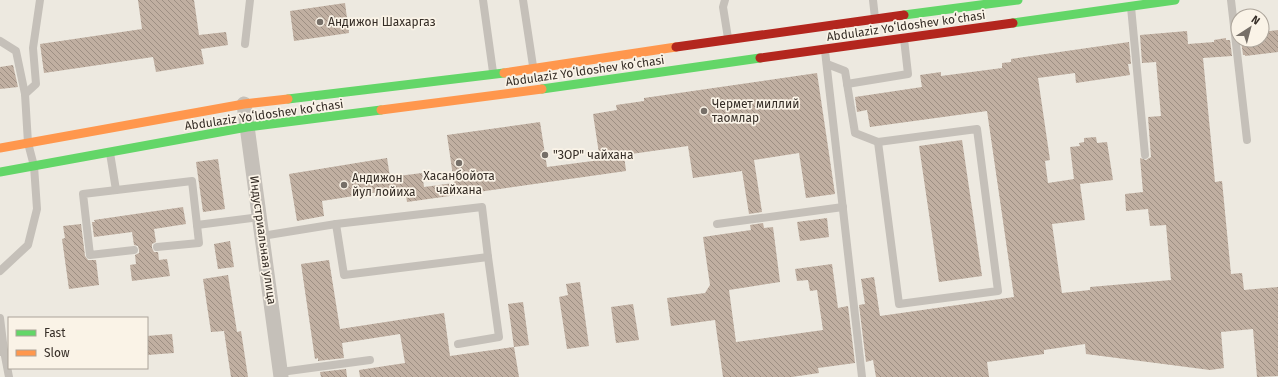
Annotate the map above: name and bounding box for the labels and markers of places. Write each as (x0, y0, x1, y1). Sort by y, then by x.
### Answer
place label: Андижон Шахаргаз (328, 15, 436, 29)
marker: Андижон Шахаргаз (315, 17, 325, 27)
place label: Чермет миллий таомлар (712, 97, 799, 125)
marker: Чермет миллий таомлар (699, 106, 709, 116)
place label: "ЗОР" чайхана (553, 148, 633, 162)
marker: "ЗОР" чайхана (540, 150, 550, 160)
marker: Хасанбойота чайхана (454, 158, 464, 168)
place label: Хасанбойота чайхана (423, 169, 495, 197)
place label: Андижон йул лойиха (352, 171, 416, 199)
marker: Андижон йул лойиха (339, 180, 349, 190)

